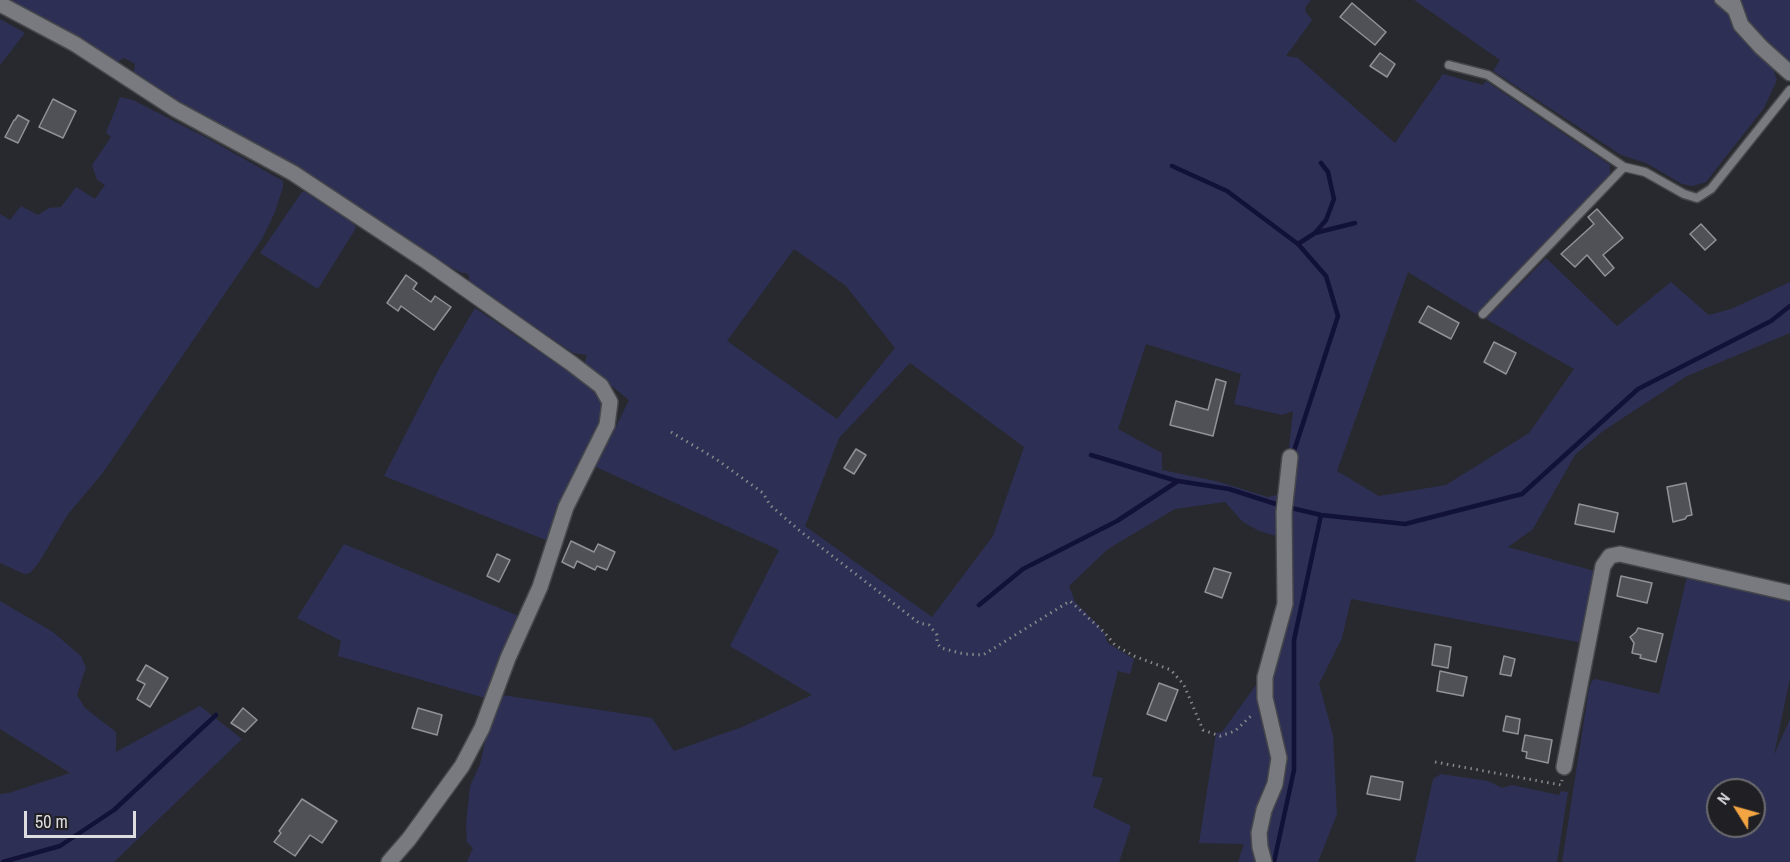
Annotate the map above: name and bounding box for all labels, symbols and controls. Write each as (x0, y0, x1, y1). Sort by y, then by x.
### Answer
north arrow (1706, 778, 1766, 838)
text: N (1712, 788, 1735, 809)
scale bar (27, 799, 140, 837)
text: 50 m (35, 809, 68, 834)

